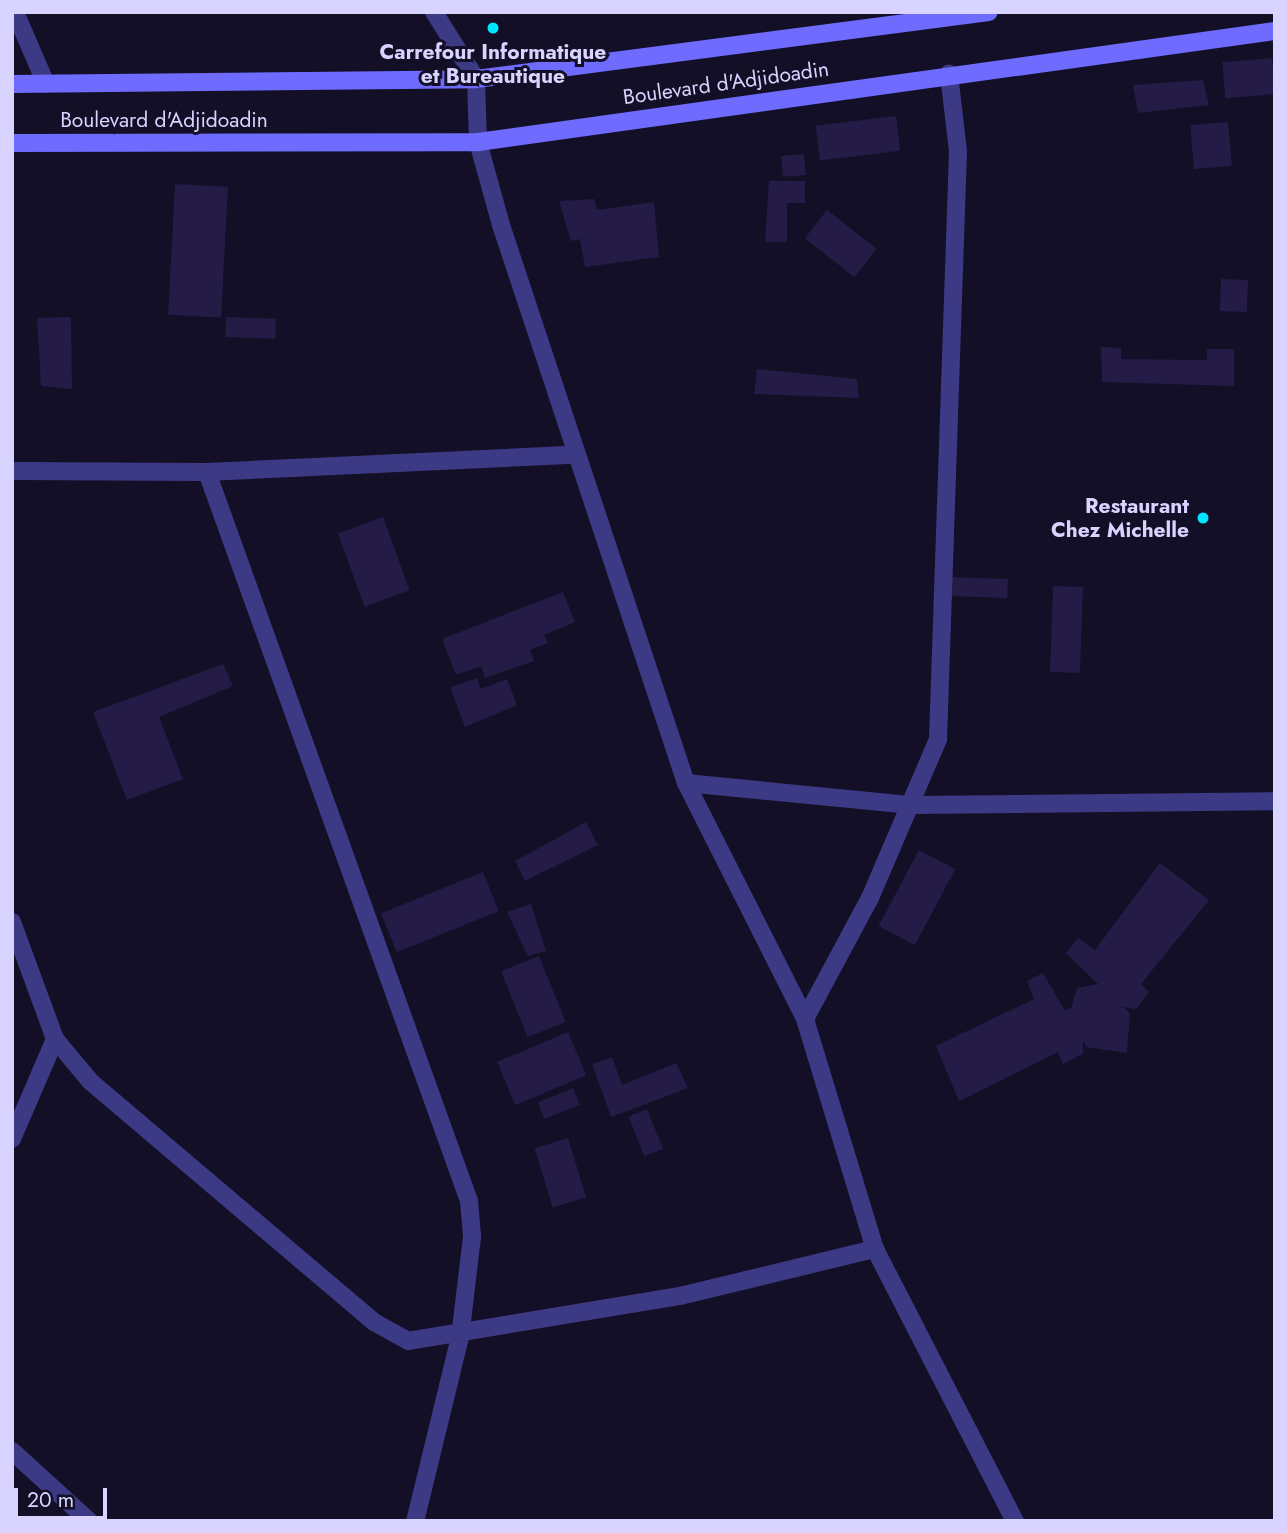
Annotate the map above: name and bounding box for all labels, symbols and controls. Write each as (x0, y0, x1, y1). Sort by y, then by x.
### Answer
marker: Carrefour Informatique et Bureautique (485, 20, 501, 36)
place label: Carrefour Informatique et Bureautique (380, 39, 606, 89)
street label: Boulevard d'Adjidoadin (621, 56, 831, 110)
street label: Boulevard d'Adjidoadin (60, 107, 268, 133)
place label: Restaurant Chez Michelle (1051, 493, 1189, 543)
marker: Restaurant Chez Michelle (1195, 510, 1211, 526)
scale bar (18, 1474, 110, 1518)
text: 20 m (27, 1485, 74, 1515)

